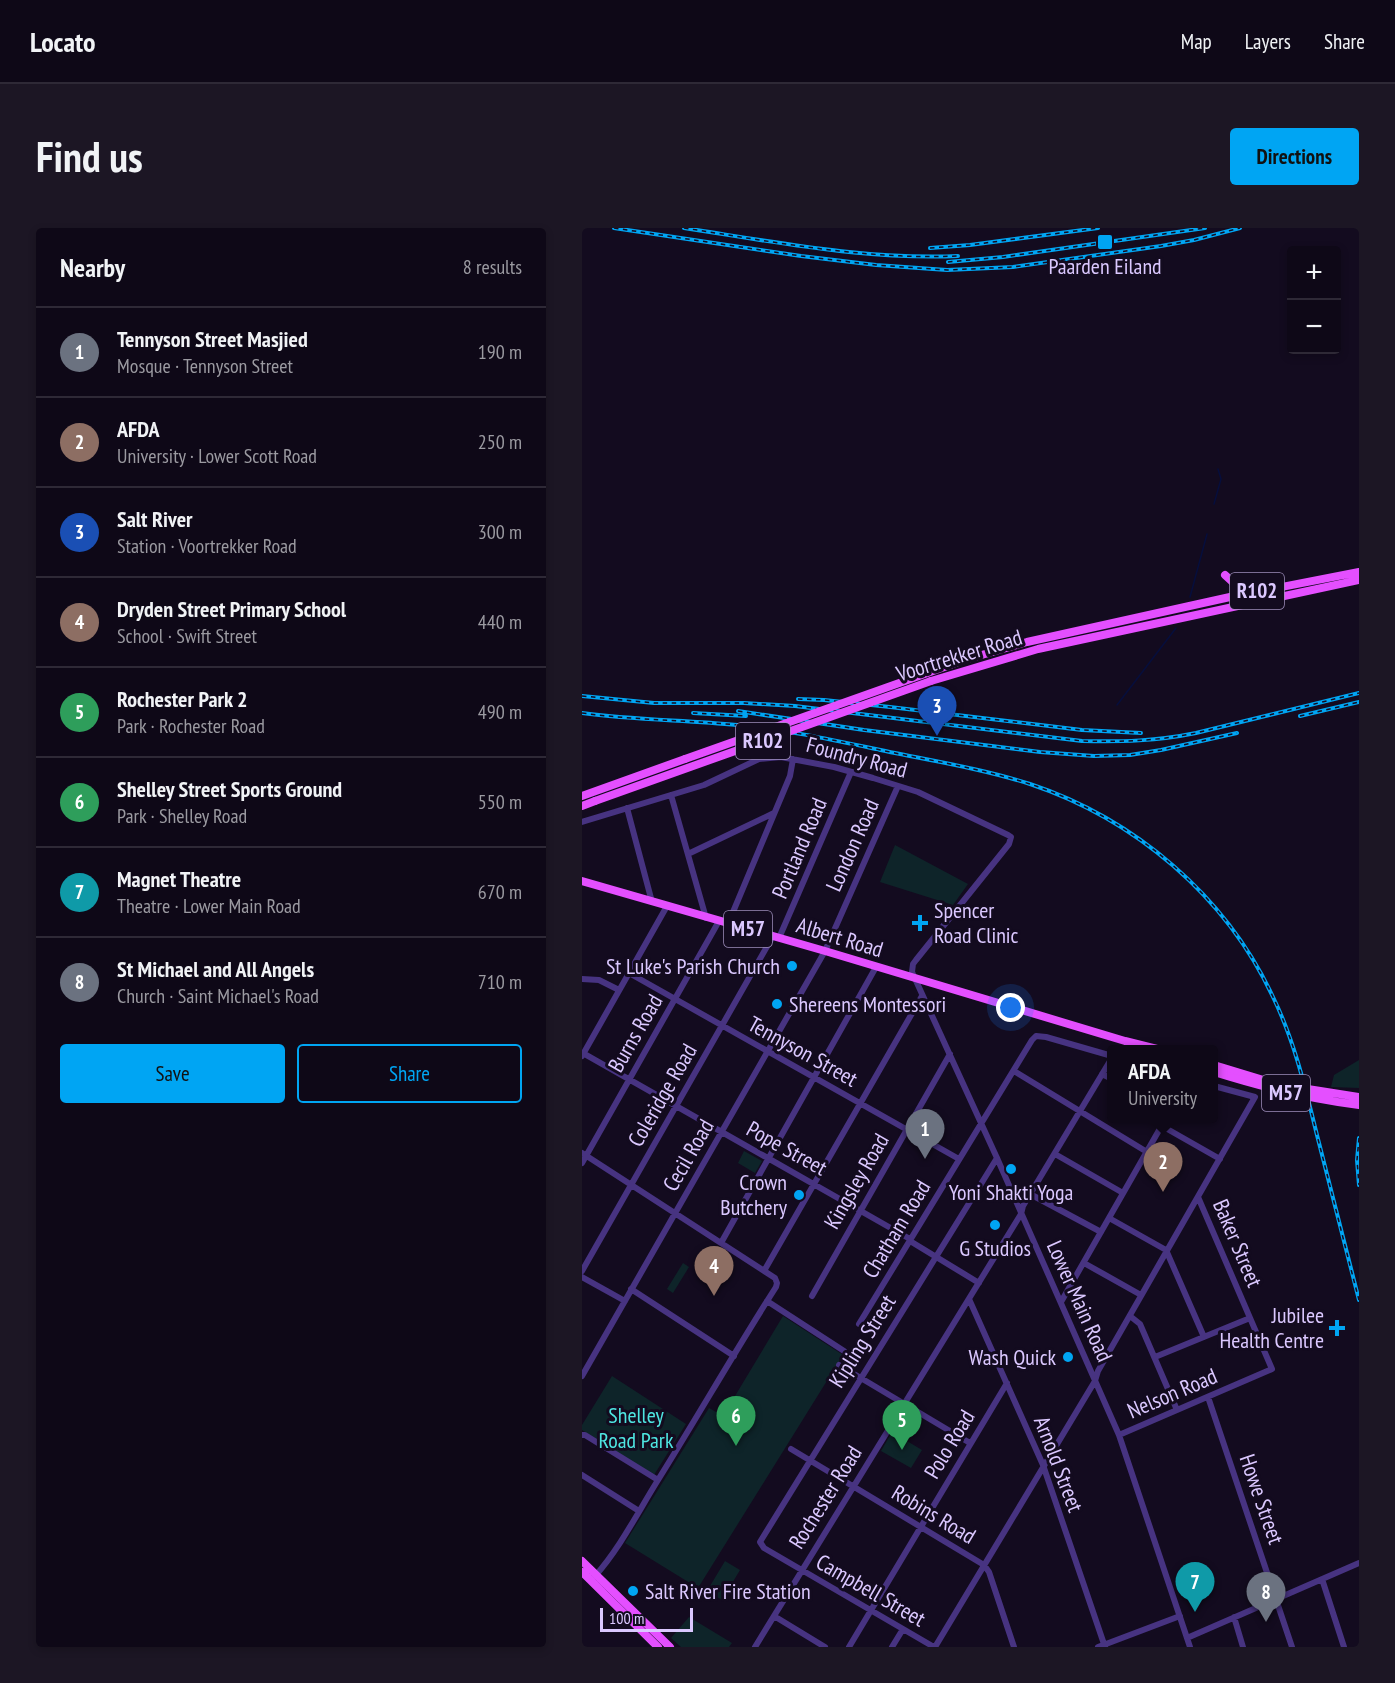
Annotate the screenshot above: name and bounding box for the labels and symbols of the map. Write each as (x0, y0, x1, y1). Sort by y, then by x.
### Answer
marker: Paarden Eiland (1096, 233, 1114, 251)
place label: Paarden Eiland (1048, 252, 1162, 280)
road number: R102 (1230, 573, 1284, 609)
street label: Voortrekker Road (892, 623, 1025, 688)
pin: 3 (918, 686, 956, 736)
road number: R102 (736, 723, 790, 759)
street label: Foundry Road (804, 730, 910, 784)
street label: Portland Road (765, 793, 833, 903)
street label: London Road (819, 794, 885, 896)
place label: Spencer Road Clinic (934, 896, 1019, 949)
road number: M57 (724, 911, 772, 947)
street label: Albert Road (793, 911, 887, 963)
marker: Spencer Road Clinic (911, 914, 929, 932)
place label: St Luke's Parish Church (606, 952, 780, 980)
marker: St Luke's Parish Church (785, 959, 799, 973)
street label: Burns Road (602, 989, 668, 1077)
place label: Shereens Montessori (789, 990, 946, 1018)
your location (996, 993, 1025, 1022)
marker: Shereens Montessori (770, 997, 784, 1011)
street label: Tennyson Street (743, 1009, 863, 1093)
street label: Coleridge Road (621, 1039, 703, 1151)
road number: M57 (1262, 1075, 1310, 1111)
pin: 1 (906, 1110, 944, 1159)
street label: Cecil Road (656, 1114, 720, 1196)
street label: Pope Street (742, 1115, 832, 1181)
street label: Kingsley Road (817, 1128, 895, 1234)
pin: 2 (1144, 1142, 1182, 1192)
marker: Yoni Shakti Yoga (1004, 1162, 1018, 1176)
place label: Crown Butchery (720, 1168, 788, 1221)
street label: Chatham Road (856, 1175, 936, 1283)
place label: Yoni Shakti Yoga (949, 1178, 1073, 1206)
marker: Crown Butchery (792, 1188, 806, 1202)
street label: Baker Street (1207, 1195, 1269, 1291)
marker: G Studios (988, 1218, 1002, 1232)
place label: G Studios (959, 1234, 1031, 1262)
street label: Lower Main Road (1041, 1236, 1119, 1366)
pin: 4 (694, 1246, 734, 1296)
street label: Kipling Street (822, 1289, 902, 1393)
place label: Jubilee Health Centre (1219, 1301, 1324, 1354)
marker: Jubilee Health Centre (1328, 1319, 1346, 1337)
place label: Wash Quick (969, 1343, 1056, 1371)
marker: Wash Quick (1061, 1350, 1075, 1364)
street label: Nelson Road (1123, 1362, 1221, 1424)
pin: 6 (716, 1396, 756, 1446)
pin: 5 (882, 1400, 922, 1450)
park label: Shelley Road Park (599, 1401, 674, 1454)
street label: Polo Road (918, 1404, 980, 1484)
street label: Arnold Street (1028, 1412, 1090, 1516)
street label: Rochester Road (782, 1440, 868, 1554)
street label: Howe Street (1234, 1450, 1290, 1548)
street label: Robins Road (887, 1478, 981, 1550)
street label: Campbell Street (811, 1547, 931, 1633)
pin: 7 (1176, 1562, 1214, 1612)
pin: 8 (1246, 1572, 1286, 1622)
place label: Salt River Fire Station (645, 1577, 811, 1605)
marker: Salt River Fire Station (626, 1584, 640, 1598)
scale bar (600, 1605, 693, 1632)

